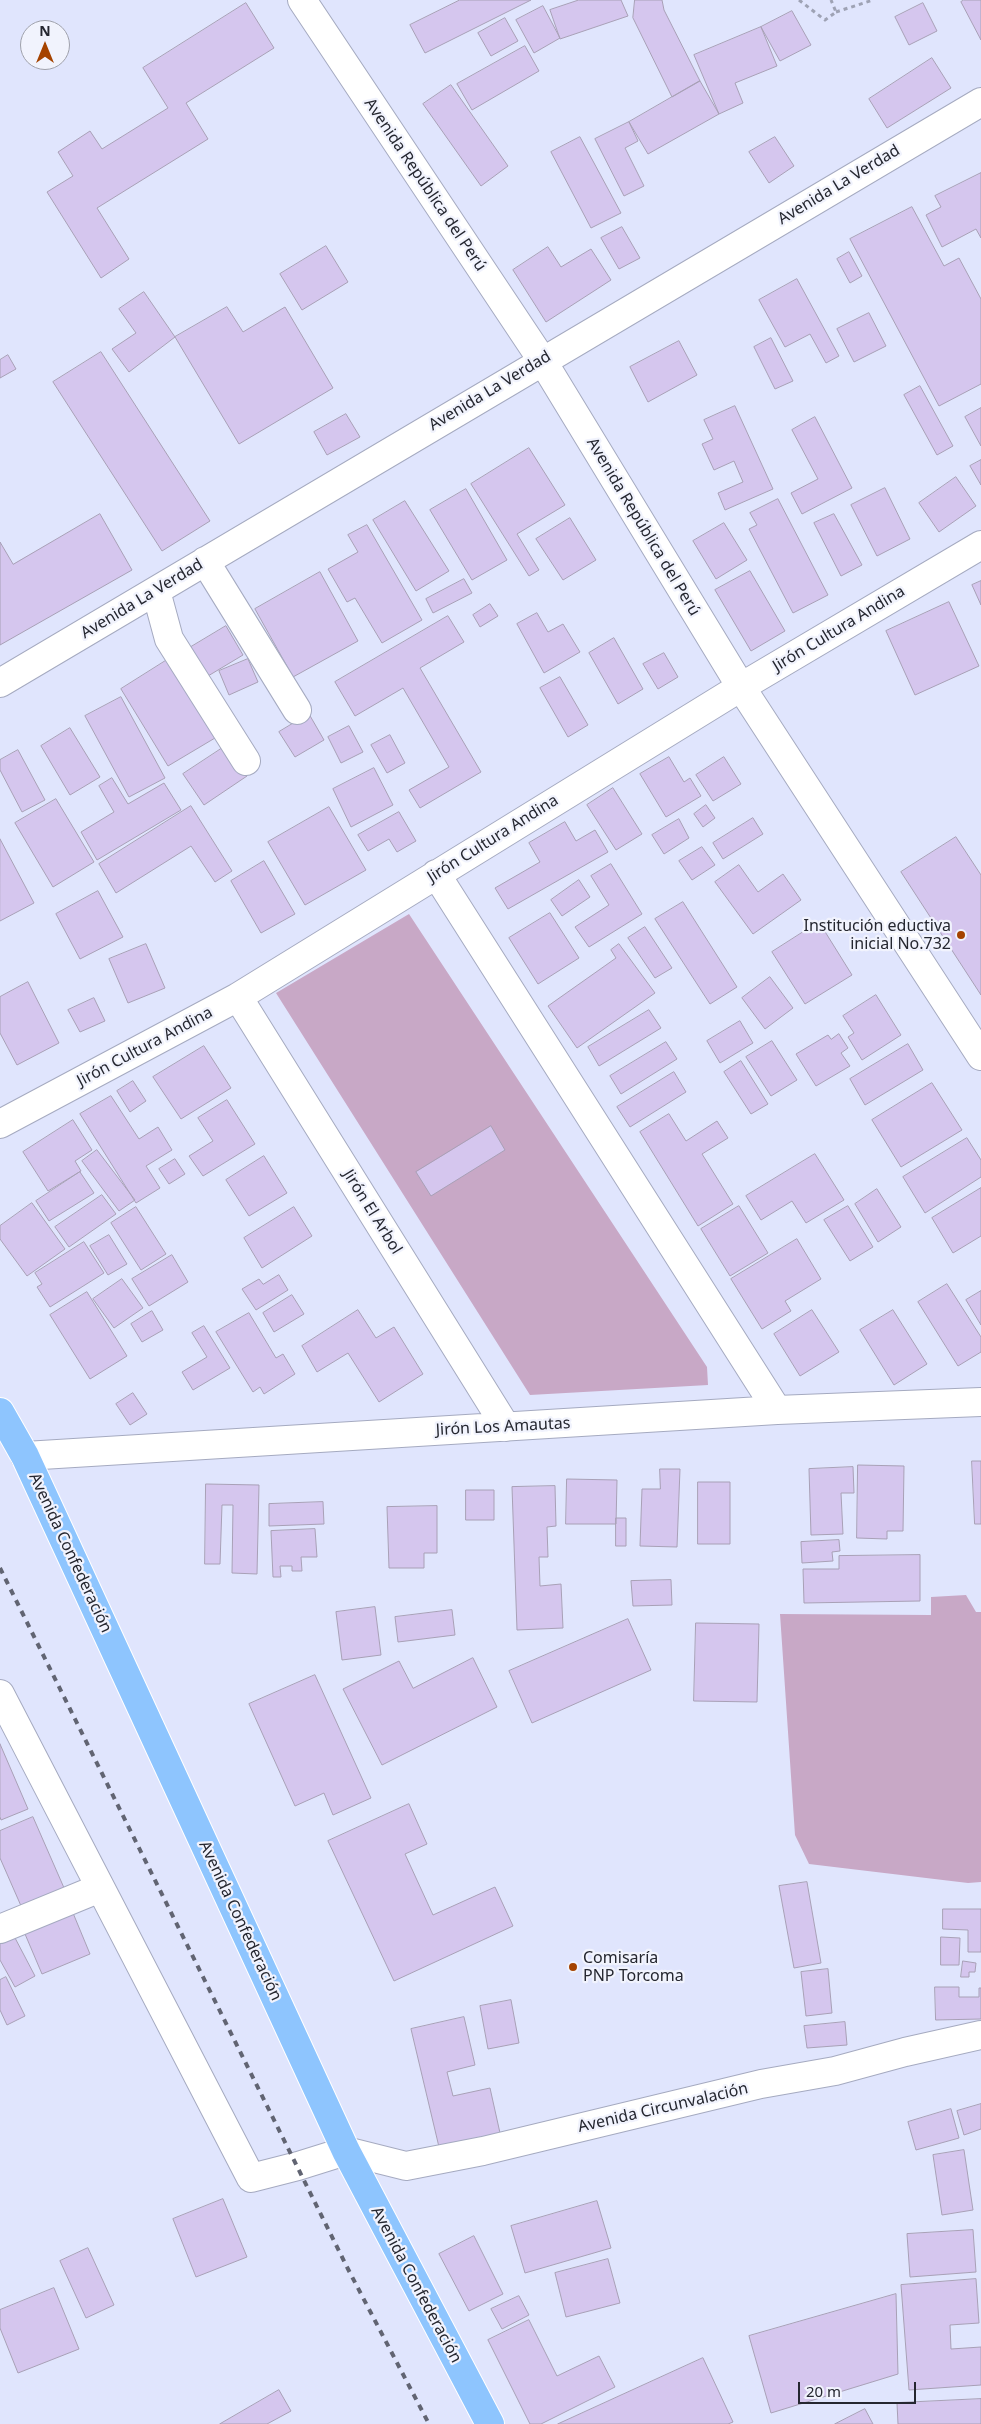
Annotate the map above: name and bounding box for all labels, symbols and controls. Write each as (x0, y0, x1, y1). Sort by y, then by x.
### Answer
north arrow (20, 20, 70, 70)
text: N (39, 21, 51, 40)
street label: Avenida República del Perú (360, 95, 490, 275)
street label: Avenida La Verdad (774, 141, 904, 229)
street label: Avenida La Verdad (425, 347, 555, 435)
street label: Avenida República del Perú (582, 434, 704, 620)
street label: Avenida La Verdad (77, 555, 207, 643)
street label: Jirón Cultura Andina (769, 582, 909, 676)
street label: Jirón Cultura Andina (424, 791, 562, 887)
place label: Institución eductiva inicial No.732 (803, 916, 951, 954)
marker: Institución eductiva inicial No.732 (955, 929, 967, 941)
street label: Jirón Cultura Andina (74, 1003, 216, 1091)
street label: Jirón El Arbol (338, 1166, 406, 1258)
street label: Jirón Los Amautas (435, 1414, 571, 1440)
street label: Avenida Confederación (25, 1470, 115, 1636)
street label: Avenida Confederación (195, 1838, 285, 2004)
place label: Comisaría PNP Torcoma (583, 1948, 684, 1986)
marker: Comisaría PNP Torcoma (567, 1961, 579, 1973)
street label: Avenida Circunvalación (576, 2079, 750, 2137)
street label: Avenida Confederación (367, 2204, 465, 2366)
scale bar (801, 2372, 918, 2404)
text: 20 m (806, 2381, 841, 2401)

